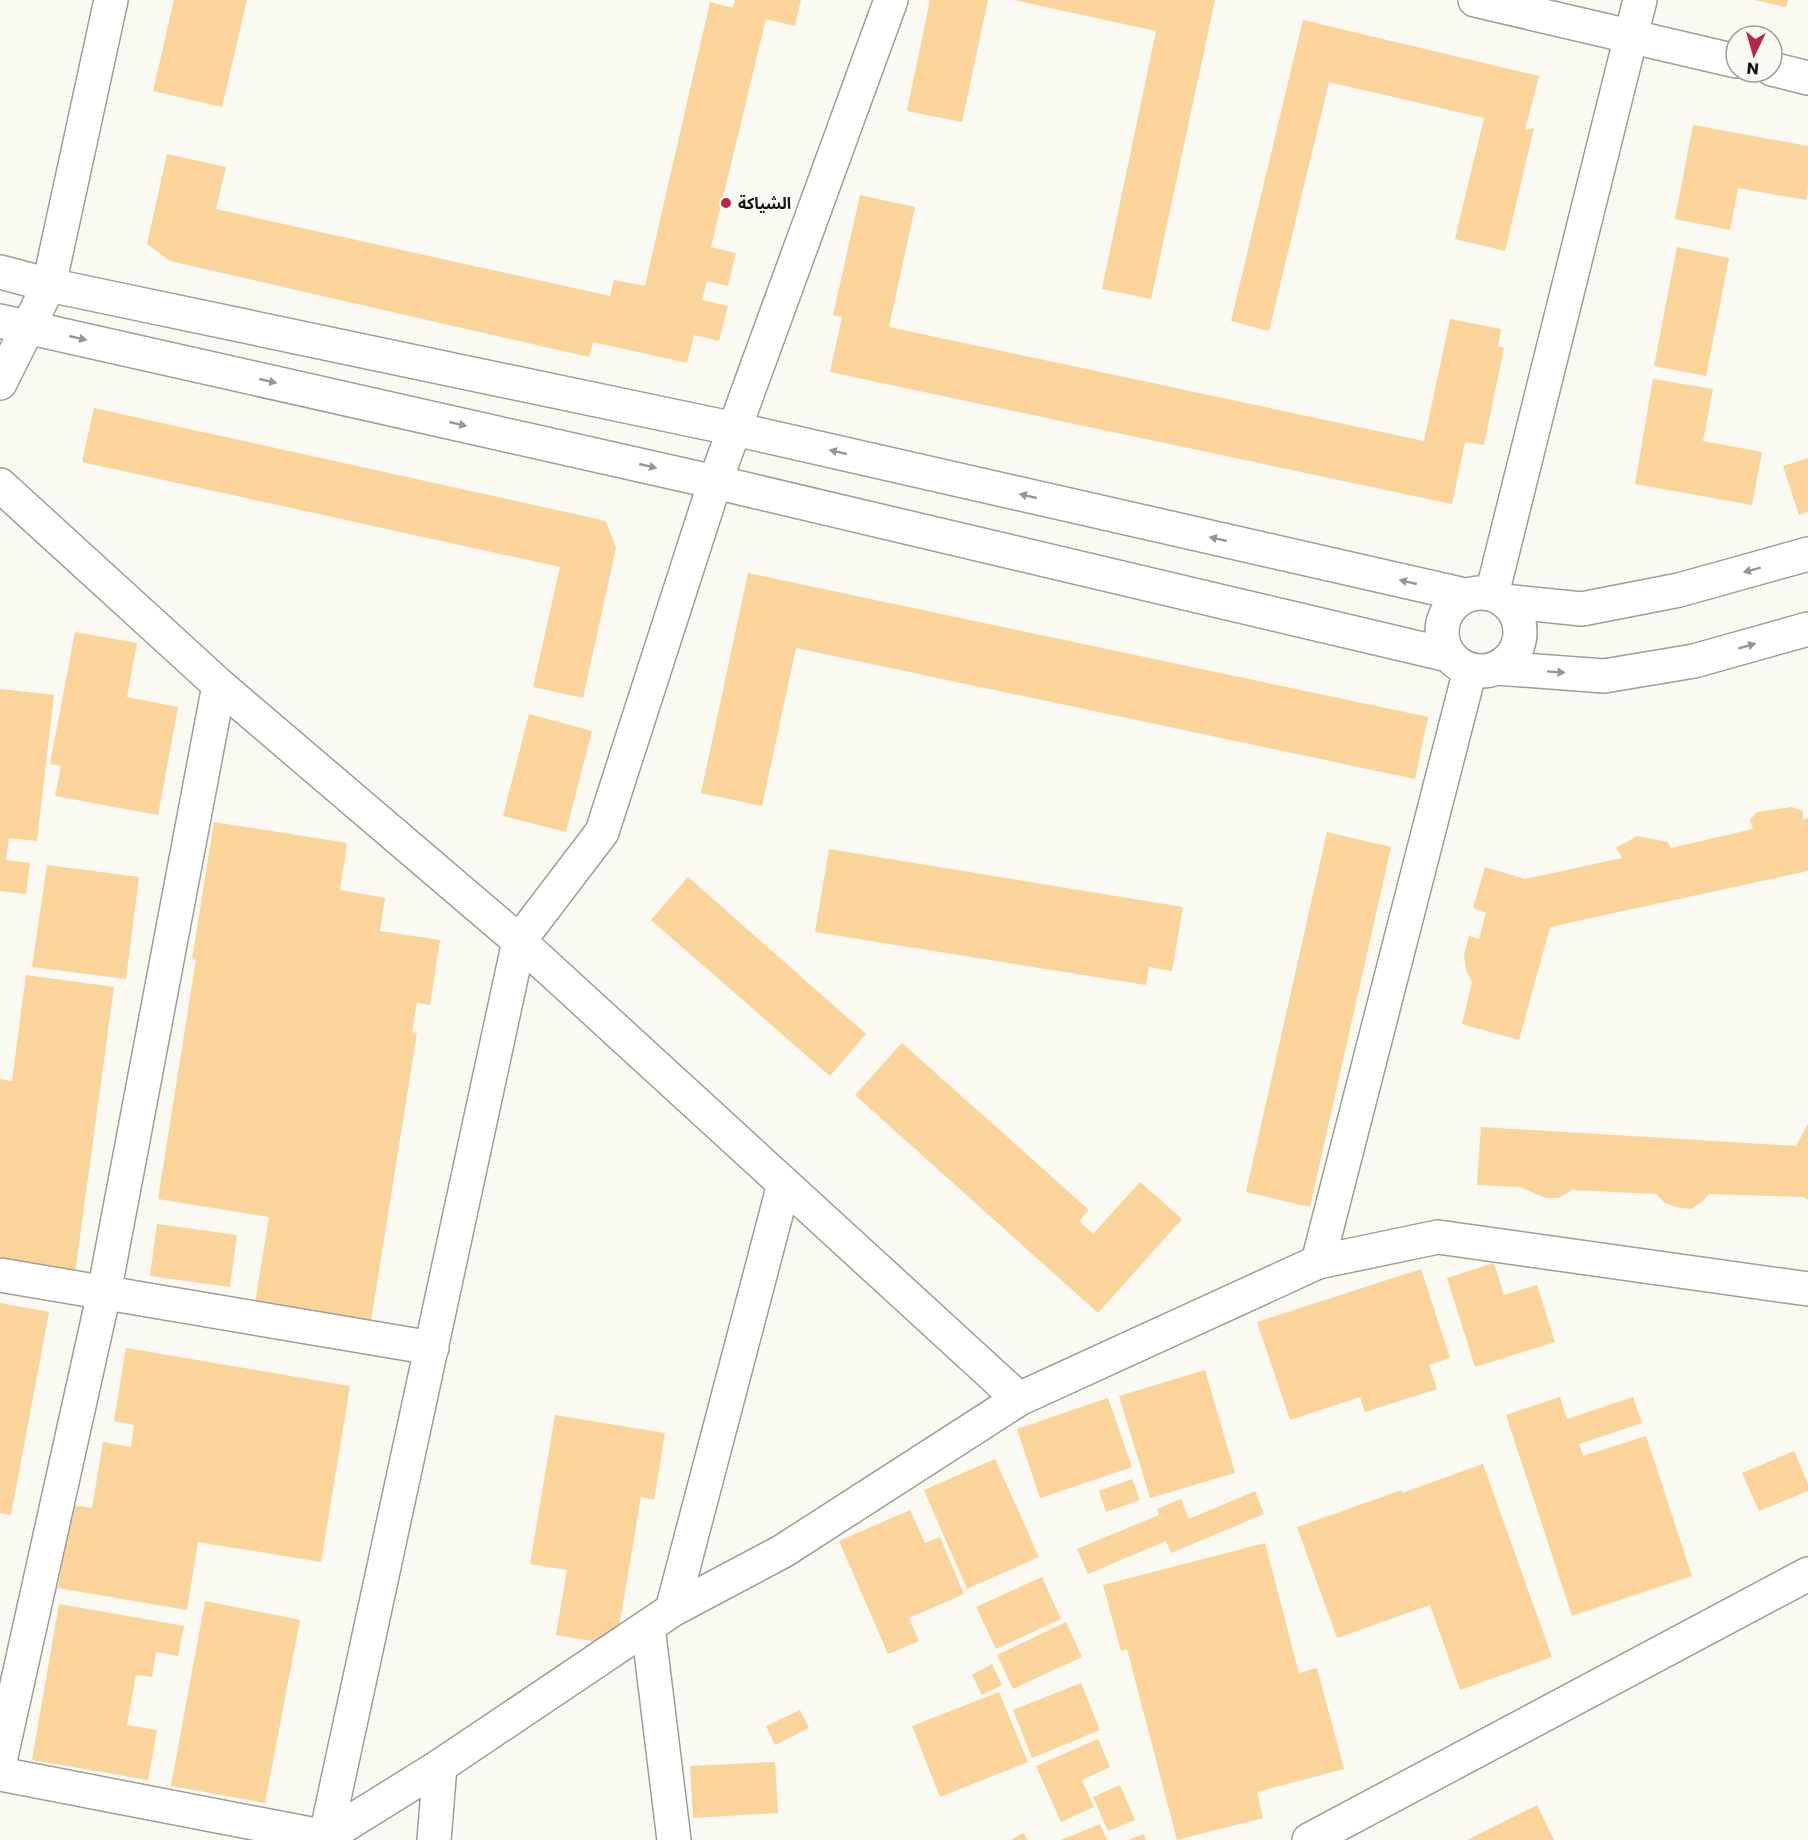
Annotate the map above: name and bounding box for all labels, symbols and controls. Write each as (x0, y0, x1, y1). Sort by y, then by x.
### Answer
north arrow (1724, 24, 1784, 84)
text: N (1746, 56, 1760, 80)
place label: الشياكة (738, 192, 791, 215)
marker: الشياكة (719, 196, 733, 210)
one-way arrow (68, 334, 87, 343)
one-way arrow (259, 377, 278, 386)
one-way arrow (449, 419, 467, 429)
one-way arrow (828, 447, 847, 456)
one-way arrow (639, 462, 658, 472)
one-way arrow (1019, 490, 1037, 500)
one-way arrow (1208, 534, 1227, 543)
one-way arrow (1742, 566, 1760, 575)
one-way arrow (1399, 577, 1417, 587)
one-way arrow (1738, 641, 1756, 650)
one-way arrow (1546, 667, 1565, 677)

